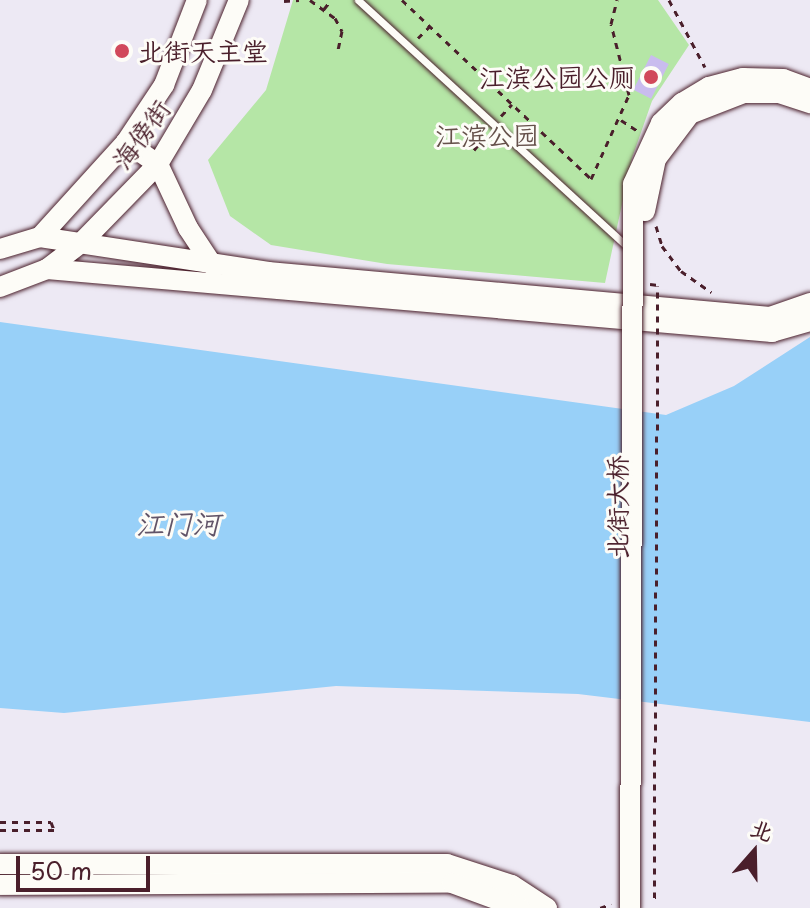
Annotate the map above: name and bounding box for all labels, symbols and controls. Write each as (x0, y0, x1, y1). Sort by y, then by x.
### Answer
place label: 北街天主堂 (138, 35, 268, 67)
marker: 北街天主堂 (113, 42, 131, 60)
place label: 江滨公园公厕 (479, 61, 635, 93)
marker: 江滨公园公厕 (642, 68, 660, 86)
street label: 海傍街 (105, 93, 177, 175)
park label: 江滨公园 (435, 119, 539, 151)
street label: 北街大桥 (601, 455, 633, 559)
water label: 江门河 (136, 506, 220, 540)
text: 北 (746, 810, 778, 848)
north arrow (714, 812, 794, 892)
scale bar (20, 840, 154, 890)
text: 50 m (30, 852, 92, 888)

